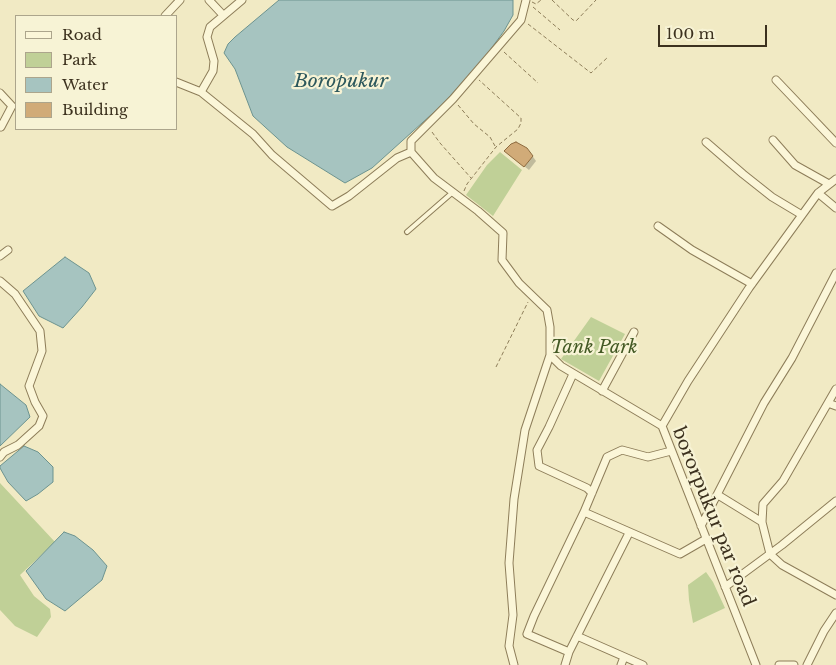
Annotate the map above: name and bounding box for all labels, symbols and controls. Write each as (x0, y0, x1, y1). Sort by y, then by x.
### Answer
legend (15, 15, 178, 130)
scale bar (661, 15, 770, 47)
text: 100 m (666, 24, 715, 43)
text: Road (62, 25, 102, 44)
text: Park (62, 50, 97, 69)
water label: Boropukur (294, 71, 388, 93)
text: Water (62, 75, 108, 94)
text: Building (62, 100, 128, 119)
park label: Tank Park (550, 337, 638, 359)
street label: bororpukur par road (667, 424, 759, 610)

